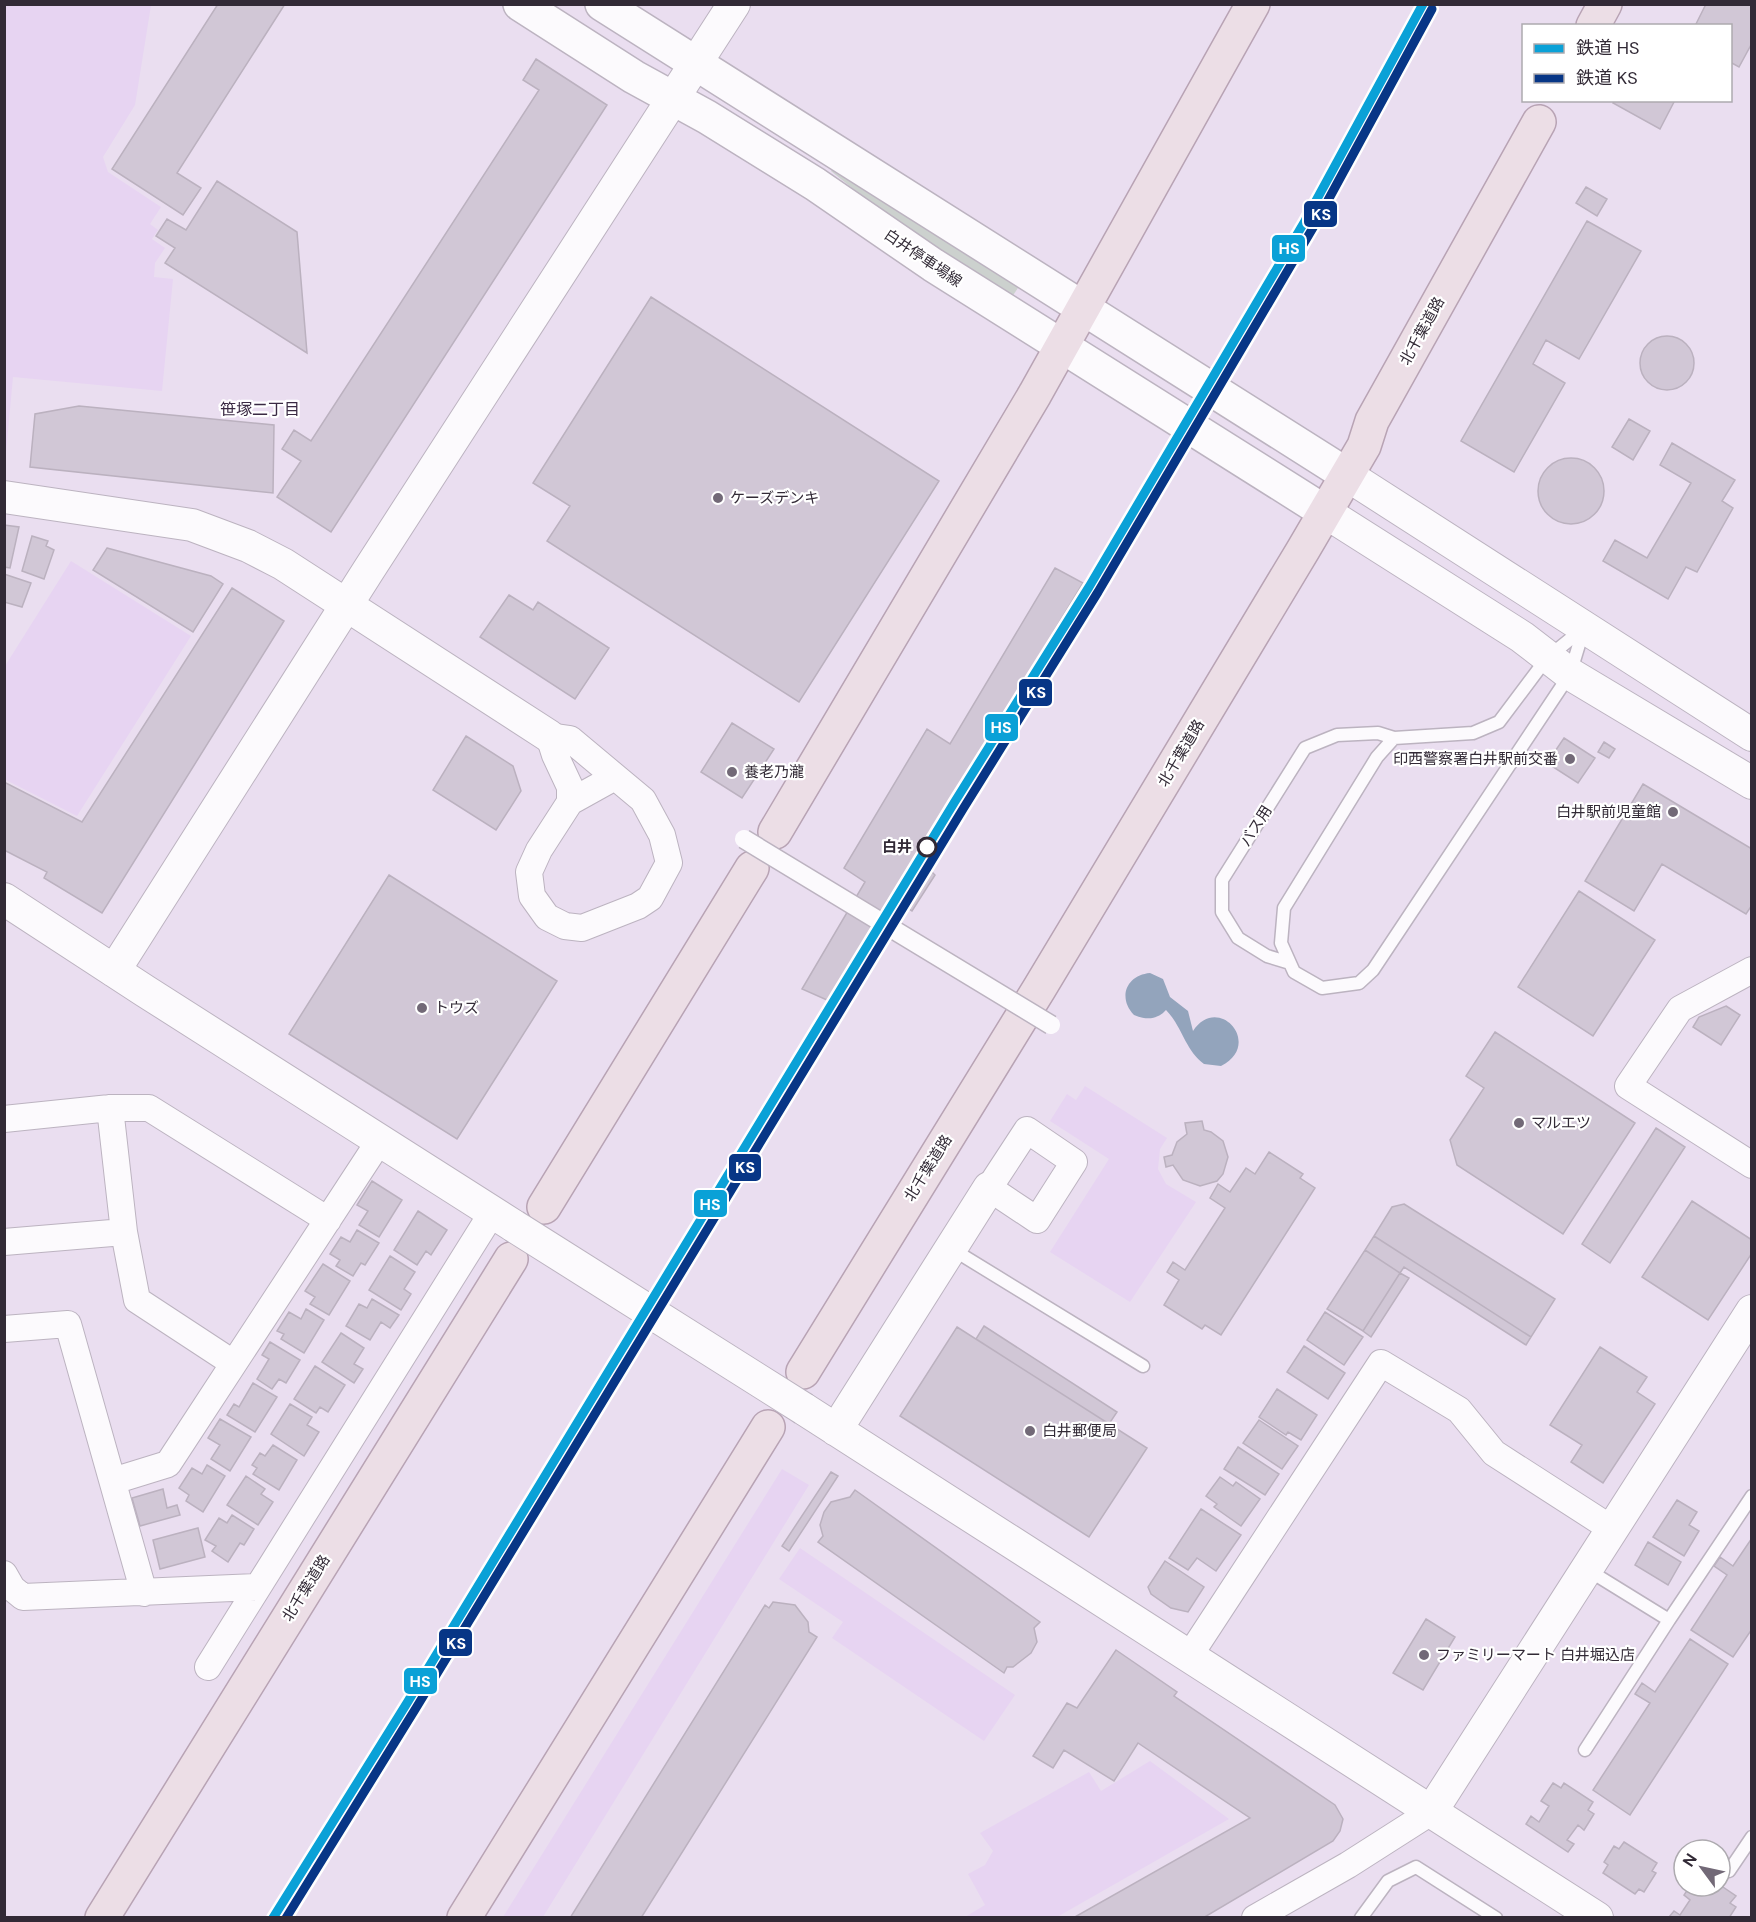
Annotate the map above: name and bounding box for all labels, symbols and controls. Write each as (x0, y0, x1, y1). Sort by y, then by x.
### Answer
legend (1522, 24, 1732, 102)
text: 鉄道 HS (1576, 36, 1640, 60)
text: 鉄道 KS (1576, 66, 1638, 90)
line badge: KS (1303, 200, 1338, 228)
text: KS (1311, 204, 1331, 225)
street label: 白井停車場線 (880, 225, 966, 291)
line badge: HS (1271, 234, 1306, 263)
text: HS (1278, 238, 1300, 259)
street label: 北千葉道路 (1395, 293, 1449, 369)
district label: 笹塚二丁目 (220, 399, 300, 420)
place label: ケーズデンキ (730, 488, 819, 508)
marker: ケーズデンキ (711, 491, 725, 505)
line badge: KS (1018, 678, 1053, 707)
text: KS (1026, 682, 1046, 703)
line badge: HS (984, 713, 1019, 742)
street label: 北千葉道路 (1153, 716, 1209, 790)
text: HS (990, 717, 1012, 738)
place label: 印西警察署白井駅前交番 (1393, 749, 1558, 769)
marker: 印西警察署白井駅前交番 (1563, 752, 1577, 766)
place label: 養老乃瀧 (744, 762, 804, 782)
marker: 養老乃瀧 (725, 765, 739, 779)
street label: バス用 (1236, 802, 1276, 850)
place label: 白井駅前児童館 (1556, 802, 1661, 822)
marker: 白井駅前児童館 (1666, 805, 1680, 819)
place label: 白井 (882, 837, 912, 857)
marker: 白井 (917, 837, 937, 857)
place label: トウズ (434, 998, 479, 1018)
marker: トウズ (415, 1001, 429, 1015)
place label: マルエツ (1531, 1113, 1591, 1133)
marker: マルエツ (1512, 1116, 1526, 1130)
street label: 北千葉道路 (900, 1131, 956, 1205)
line badge: KS (728, 1153, 762, 1182)
text: KS (735, 1157, 755, 1178)
line badge: HS (693, 1189, 728, 1218)
text: HS (699, 1194, 721, 1215)
place label: 白井郵便局 (1042, 1421, 1117, 1441)
marker: 白井郵便局 (1023, 1424, 1037, 1438)
street label: 北千葉道路 (278, 1551, 334, 1625)
line badge: KS (438, 1628, 473, 1657)
text: KS (446, 1633, 466, 1654)
place label: ファミリーマート 白井堀込店 (1436, 1645, 1635, 1665)
marker: ファミリーマート 白井堀込店 (1417, 1648, 1431, 1662)
line badge: HS (403, 1667, 438, 1695)
text: HS (409, 1671, 431, 1692)
north arrow (1672, 1838, 1732, 1898)
text: N (1678, 1849, 1702, 1871)

